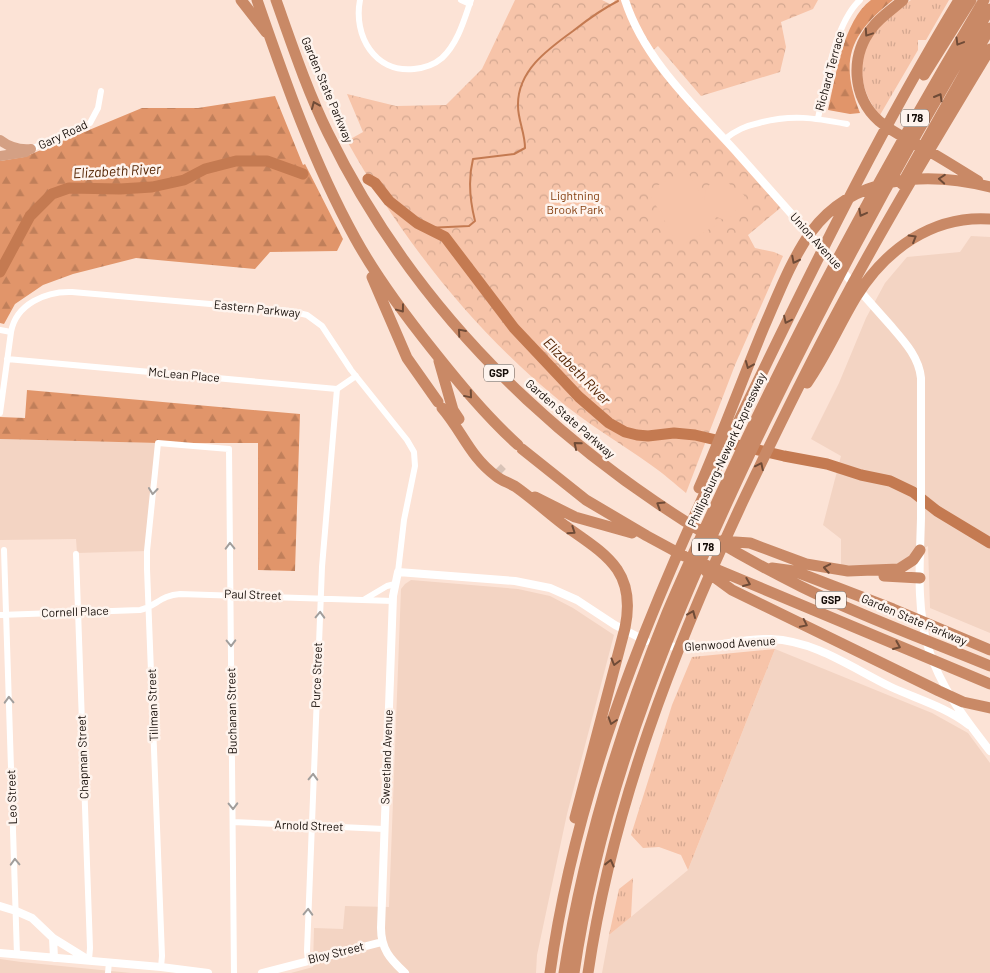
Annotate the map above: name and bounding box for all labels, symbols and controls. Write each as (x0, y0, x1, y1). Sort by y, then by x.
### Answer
one-way arrow (865, 28, 874, 37)
street label: Richard Terrace (812, 29, 846, 112)
street label: Garden State Parkway (299, 35, 357, 145)
one-way arrow (956, 36, 966, 45)
one-way arrow (932, 93, 942, 102)
one-way arrow (311, 101, 321, 109)
road number: I 78 (901, 110, 929, 126)
street label: Gary Road (36, 117, 89, 152)
water label: Elizabeth River (73, 160, 162, 181)
one-way arrow (938, 174, 946, 185)
park label: Lightning Brook Park (547, 188, 603, 216)
one-way arrow (858, 208, 868, 217)
street label: Union Avenue (788, 209, 846, 271)
one-way arrow (907, 234, 916, 244)
one-way arrow (791, 254, 801, 263)
street label: Eastern Parkway (213, 297, 301, 320)
one-way arrow (395, 303, 404, 313)
one-way arrow (784, 314, 794, 323)
one-way arrow (457, 328, 466, 337)
water label: Elizabeth River (540, 334, 615, 408)
one-way arrow (744, 360, 755, 369)
street label: McLean Place (148, 364, 220, 384)
road number: GSP (484, 364, 514, 382)
street label: Phillipsburg-Newark Expressway (684, 370, 768, 529)
street label: Garden State Parkway (523, 376, 618, 461)
one-way arrow (463, 389, 472, 398)
one-way arrow (574, 441, 583, 450)
one-way arrow (754, 462, 764, 471)
one-way arrow (148, 488, 159, 496)
one-way arrow (656, 501, 665, 511)
one-way arrow (567, 525, 576, 534)
road number: I 78 (692, 538, 720, 556)
one-way arrow (225, 542, 235, 550)
one-way arrow (823, 564, 832, 574)
one-way arrow (742, 577, 751, 588)
street label: Paul Street (224, 586, 282, 602)
street label: Garden State Parkway (859, 590, 970, 648)
road number: GSP (816, 592, 846, 608)
street label: Cornell Place (41, 603, 109, 619)
one-way arrow (314, 610, 325, 618)
one-way arrow (687, 611, 697, 619)
one-way arrow (799, 618, 808, 629)
street label: Glenwood Avenue (684, 633, 776, 653)
one-way arrow (226, 640, 236, 648)
one-way arrow (892, 640, 901, 650)
street label: Purce Street (308, 642, 324, 708)
one-way arrow (611, 658, 621, 666)
street label: Buchanan Street (223, 667, 239, 755)
street label: Tillman Street (144, 668, 160, 742)
one-way arrow (4, 696, 14, 704)
street label: Sweetland Avenue (377, 709, 395, 805)
street label: Chapman Street (74, 715, 90, 799)
one-way arrow (608, 716, 618, 724)
street label: Leo Street (3, 769, 19, 825)
one-way arrow (308, 773, 319, 781)
one-way arrow (228, 802, 238, 810)
street label: Arnold Street (274, 817, 344, 833)
one-way arrow (9, 858, 20, 866)
one-way arrow (604, 859, 614, 867)
one-way arrow (303, 908, 314, 916)
street label: Bloy Street (306, 938, 365, 966)

